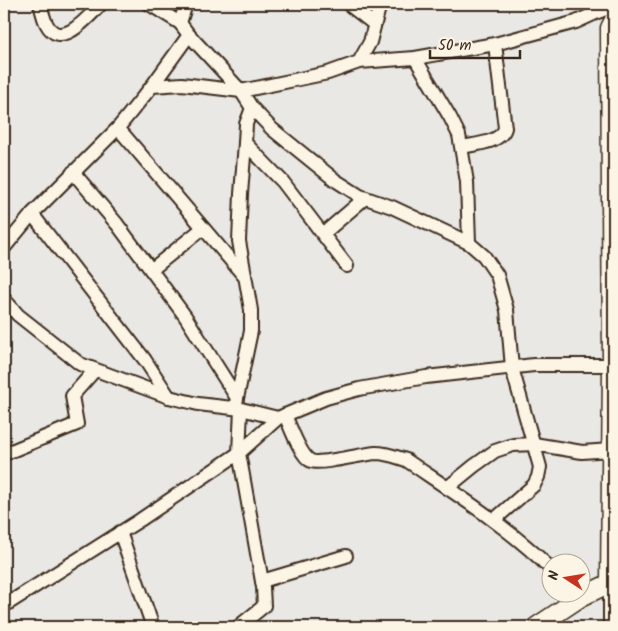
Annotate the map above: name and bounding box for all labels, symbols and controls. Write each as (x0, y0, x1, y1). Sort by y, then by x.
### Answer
scale bar (430, 28, 520, 60)
text: 50 m (438, 34, 472, 58)
north arrow (540, 554, 590, 604)
text: N (543, 569, 566, 582)

